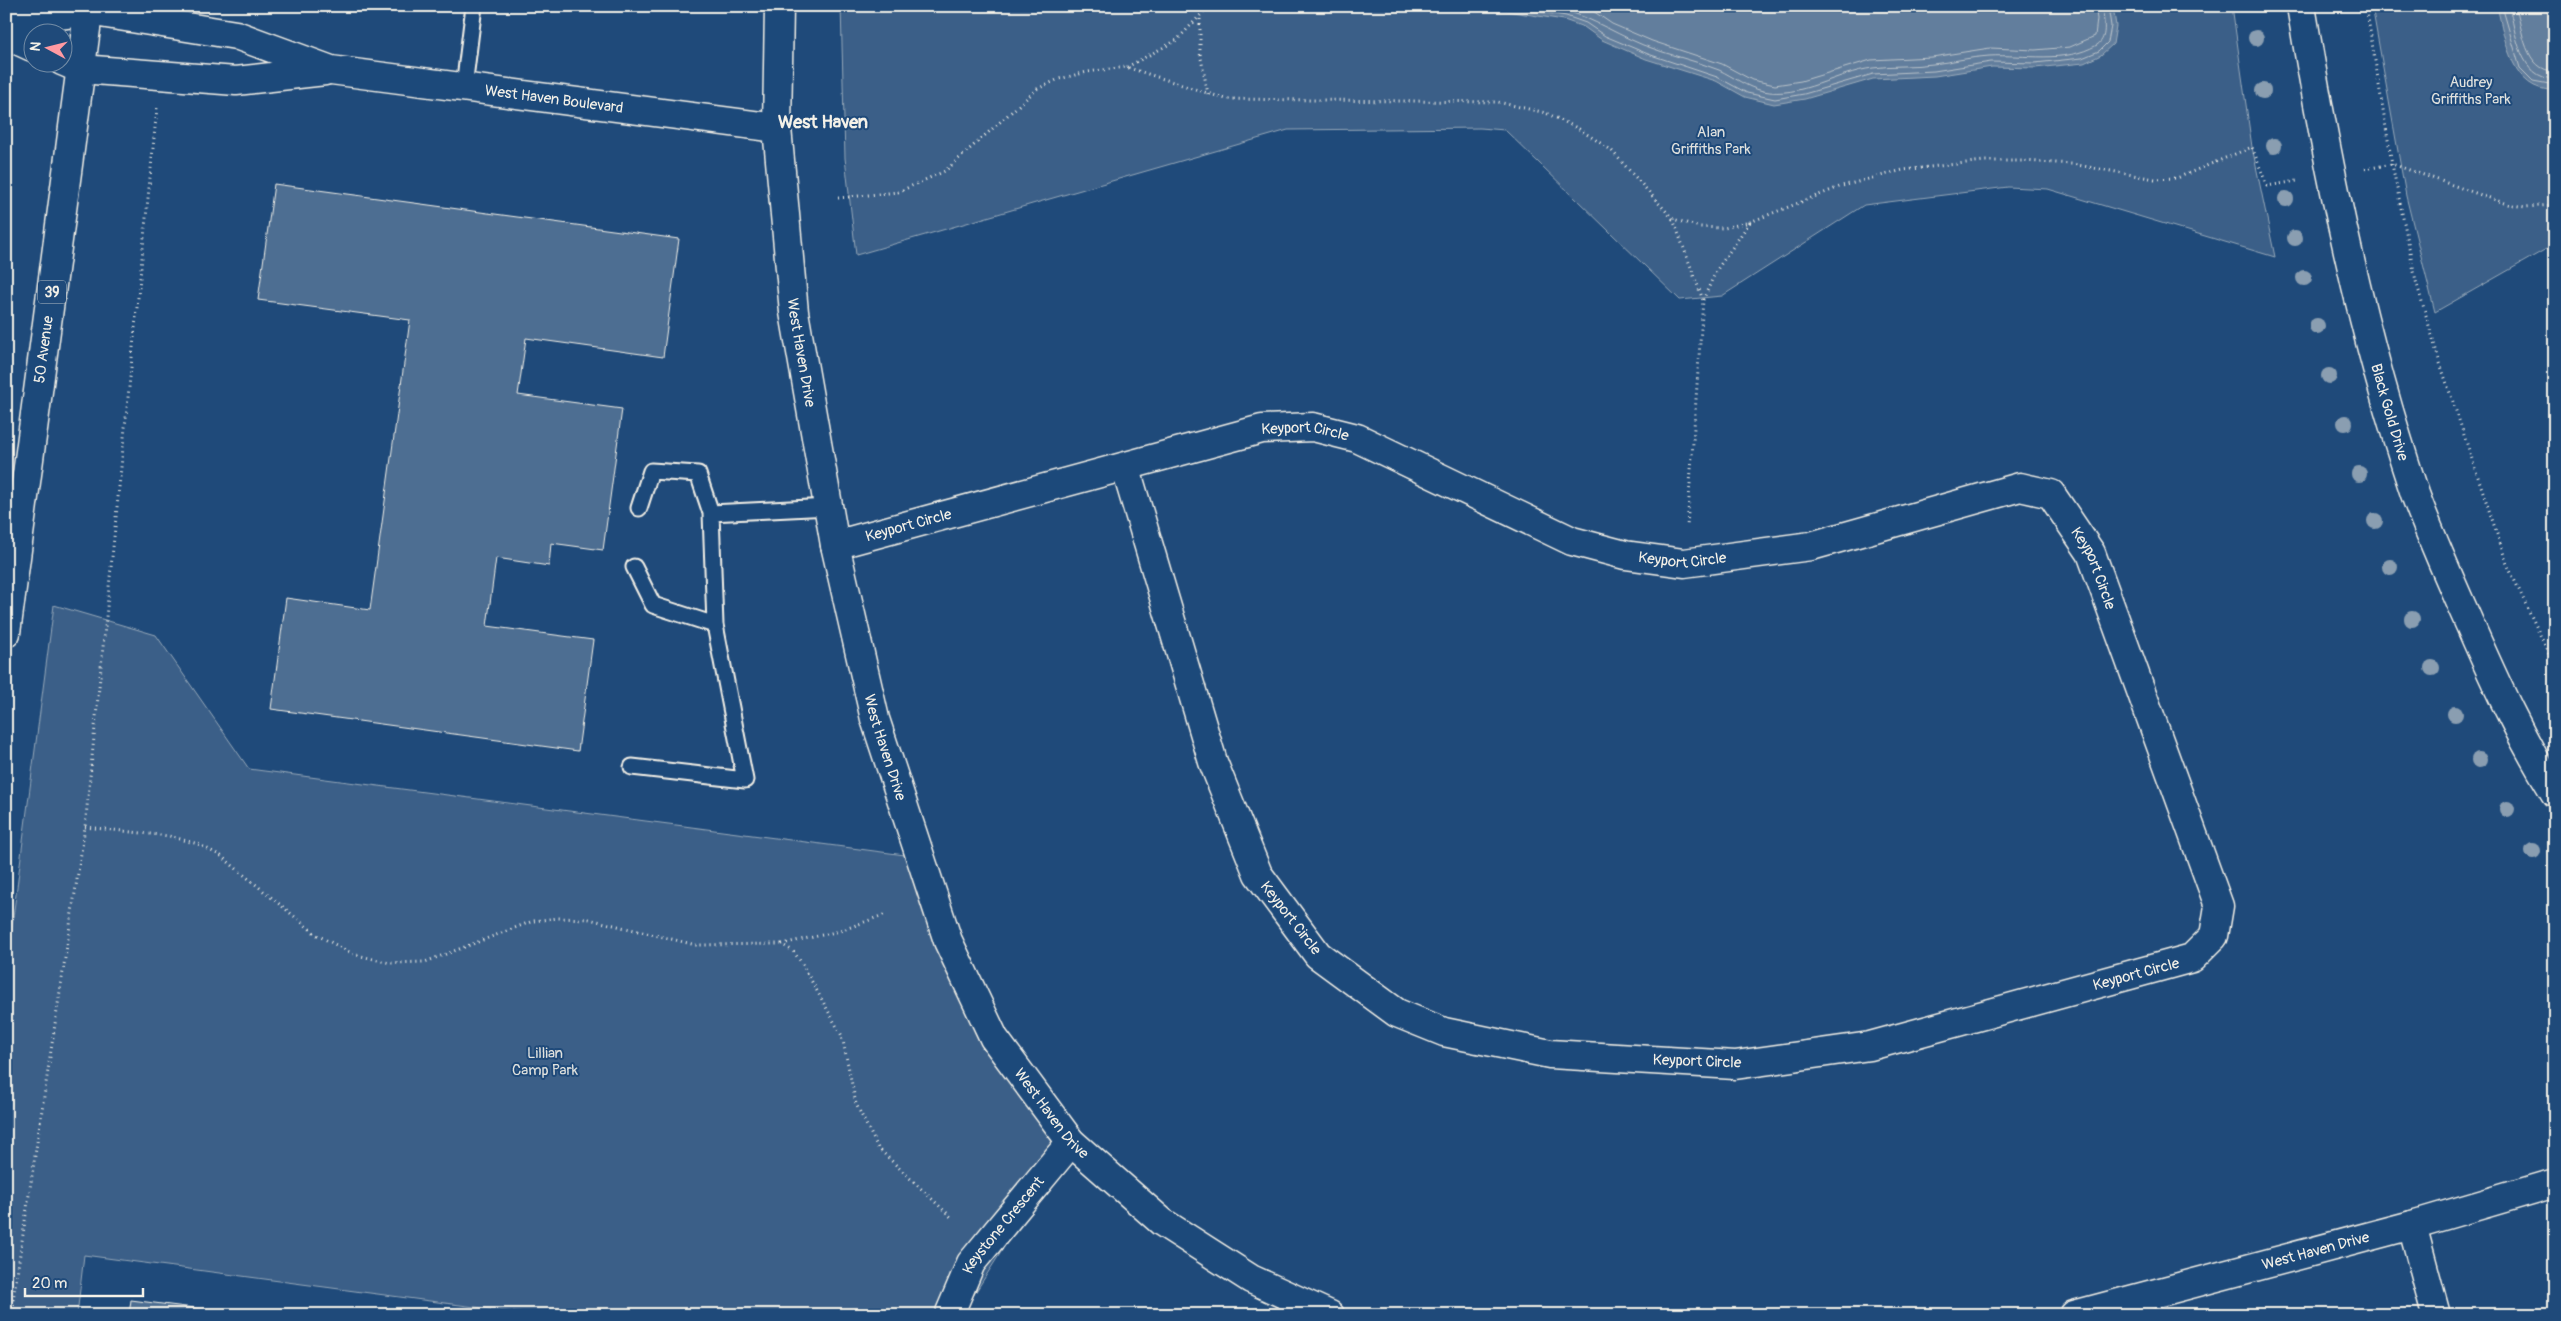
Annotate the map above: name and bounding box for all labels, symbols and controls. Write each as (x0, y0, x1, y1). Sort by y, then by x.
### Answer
north arrow (22, 22, 72, 72)
text: N (27, 41, 45, 52)
park label: Audrey Griffiths Park (2431, 73, 2512, 109)
street label: West Haven Boulevard (484, 81, 624, 118)
district label: West Haven (778, 111, 868, 134)
park label: Alan Griffiths Park (1671, 123, 1752, 159)
road number: 39 (38, 280, 66, 304)
street label: West Haven Drive (783, 297, 820, 409)
street label: 50 Avenue (30, 314, 58, 384)
street label: Black Gold Drive (2366, 362, 2413, 464)
street label: Keyport Circle (1261, 418, 1351, 446)
street label: Keyport Circle (863, 505, 954, 546)
street label: Keyport Circle (2066, 524, 2120, 613)
street label: Keyport Circle (1637, 548, 1728, 573)
street label: West Haven Drive (860, 692, 910, 804)
street label: Keyport Circle (1256, 878, 1326, 959)
street label: Keyport Circle (2091, 954, 2182, 995)
park label: Lillian Camp Park (512, 1044, 579, 1080)
street label: Keyport Circle (1652, 1050, 1742, 1073)
street label: West Haven Drive (1010, 1065, 1093, 1164)
street label: Keystone Crescent (959, 1172, 1049, 1277)
street label: West Haven Drive (2260, 1228, 2372, 1275)
scale bar (25, 1266, 142, 1298)
text: 20 m (32, 1274, 67, 1293)

